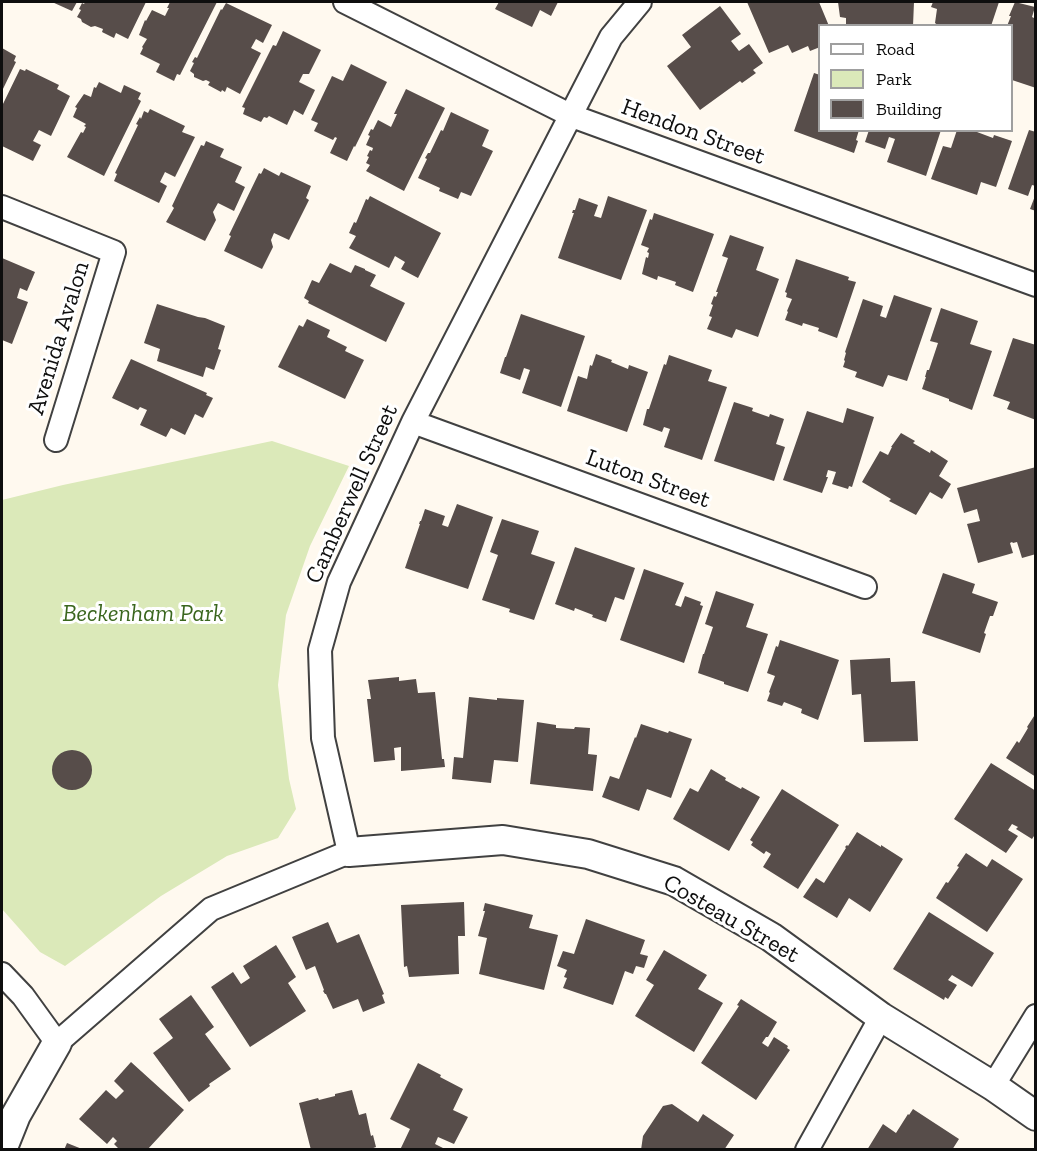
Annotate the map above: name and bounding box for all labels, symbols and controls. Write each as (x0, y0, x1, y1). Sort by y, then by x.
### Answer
legend (818, 24, 1013, 132)
text: Road (876, 38, 915, 60)
text: Park (876, 68, 912, 90)
street label: Hendon Street (617, 93, 769, 171)
text: Building (876, 98, 942, 120)
street label: Avenida Avalon (22, 258, 96, 418)
street label: Camberwell Street (300, 400, 404, 588)
street label: Luton Street (582, 443, 714, 515)
park label: Beckenham Park (62, 600, 224, 628)
street label: Costeau Street (658, 868, 804, 970)

